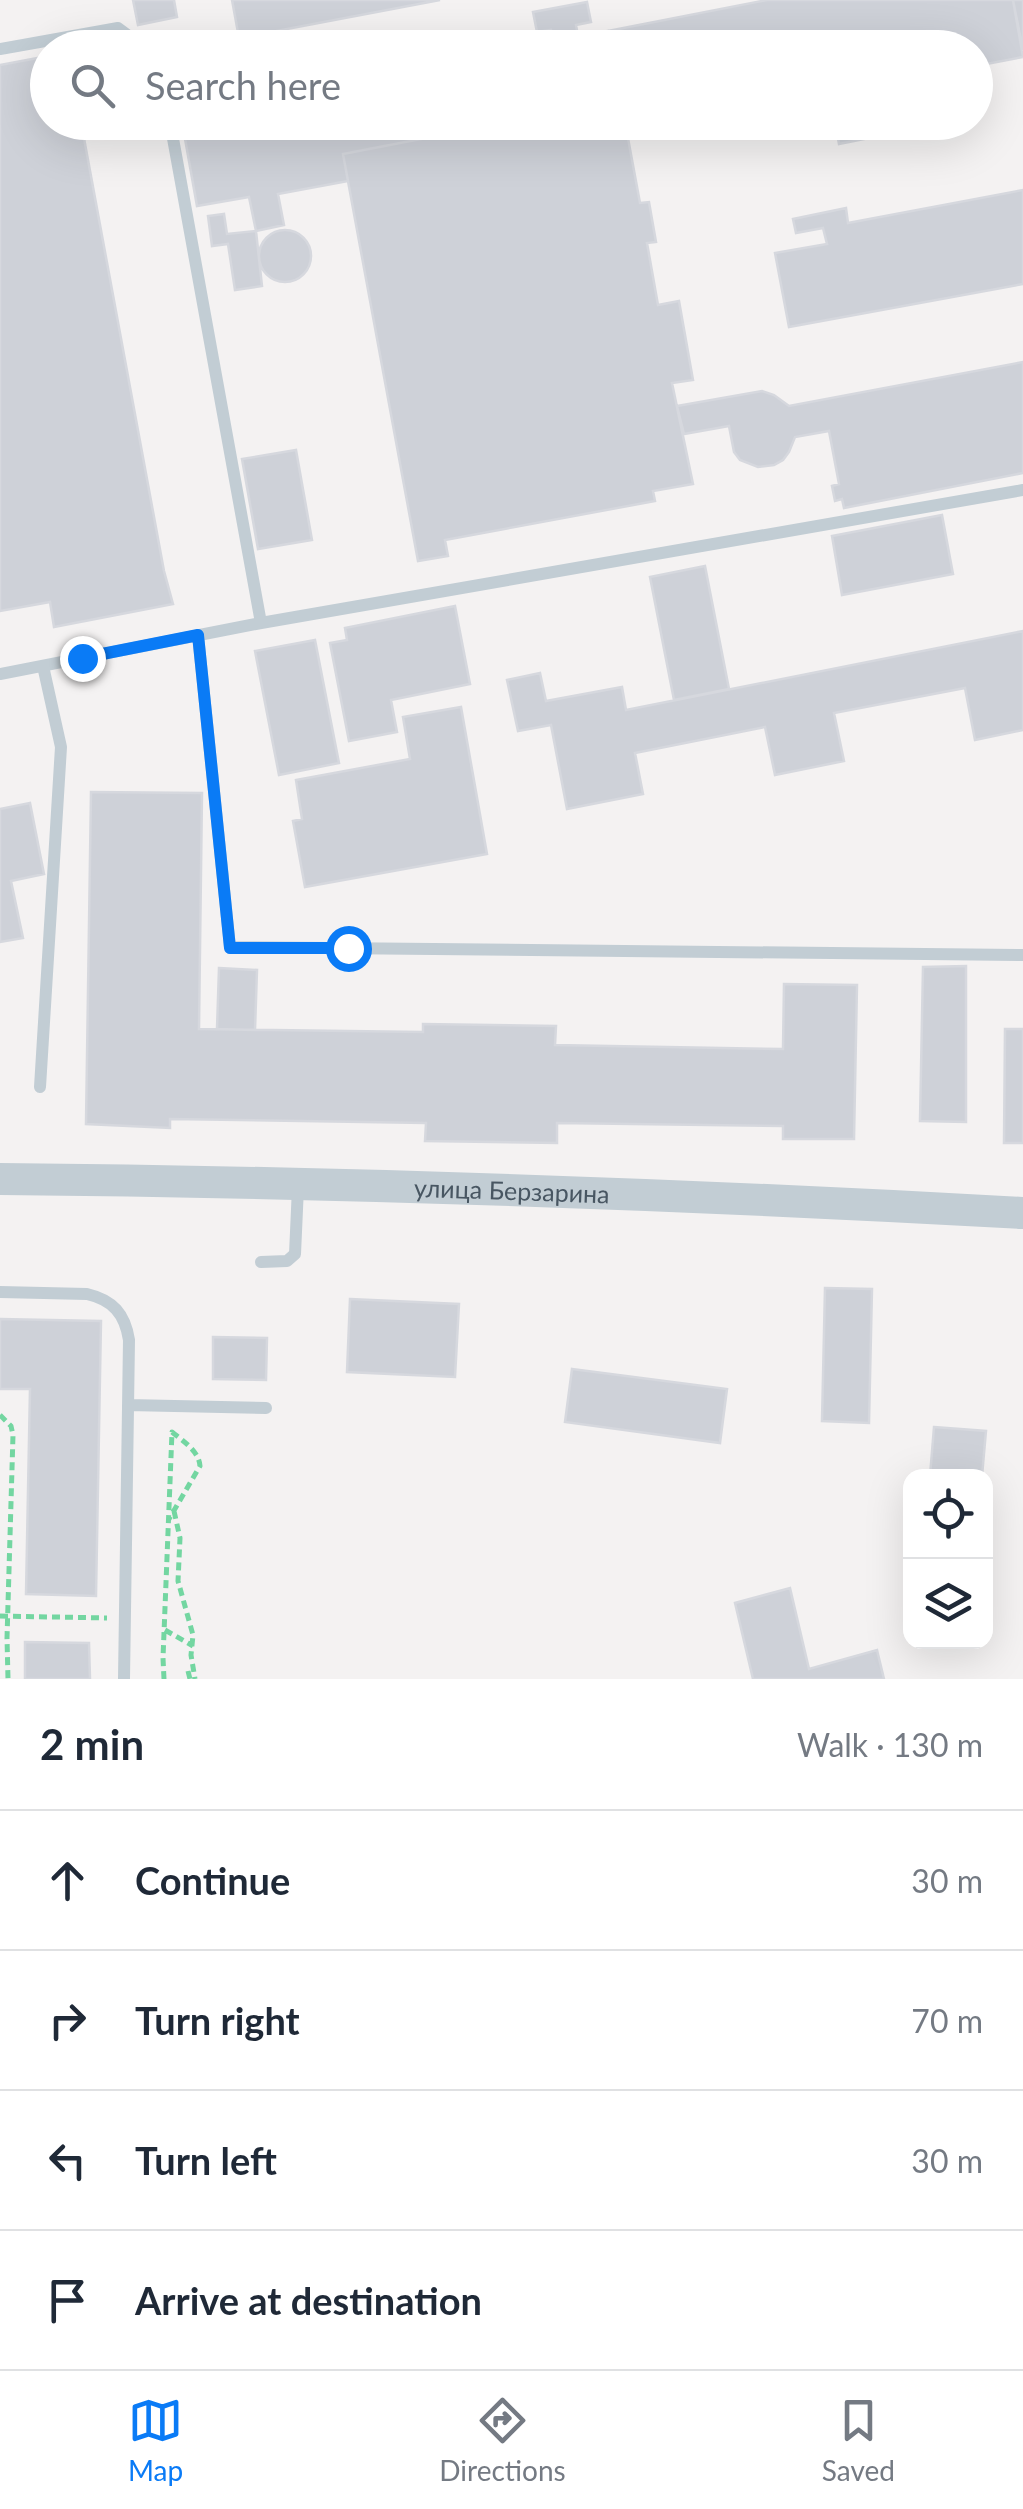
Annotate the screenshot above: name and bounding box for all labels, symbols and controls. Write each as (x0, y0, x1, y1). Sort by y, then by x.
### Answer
search box (30, 30, 993, 140)
icon: search (65, 58, 120, 113)
text: Search here (145, 62, 341, 108)
route end (60, 636, 106, 682)
route start (326, 926, 372, 972)
street label: улица Берзарина (414, 1172, 610, 1209)
map controls (903, 1469, 993, 1649)
button: locate (903, 1469, 993, 1559)
button: layers (903, 1559, 993, 1649)
text: 2 min (40, 1719, 144, 1769)
text: Walk · 130 m (797, 1725, 983, 1764)
icon: ahead (40, 1853, 95, 1908)
text: Continue (135, 1857, 290, 1903)
text: 30 m (911, 1861, 983, 1900)
icon: right (40, 1993, 95, 2048)
text: Turn right (135, 1997, 300, 2043)
text: 70 m (911, 2001, 983, 2040)
icon: left (40, 2133, 95, 2188)
text: Turn left (135, 2137, 277, 2183)
text: 30 m (911, 2141, 983, 2180)
icon: arrive (40, 2273, 95, 2328)
text: Arrive at destination (135, 2277, 482, 2323)
tab: Map (128, 2393, 183, 2487)
tab: Directions (439, 2393, 566, 2487)
tab: Saved (822, 2393, 895, 2487)

